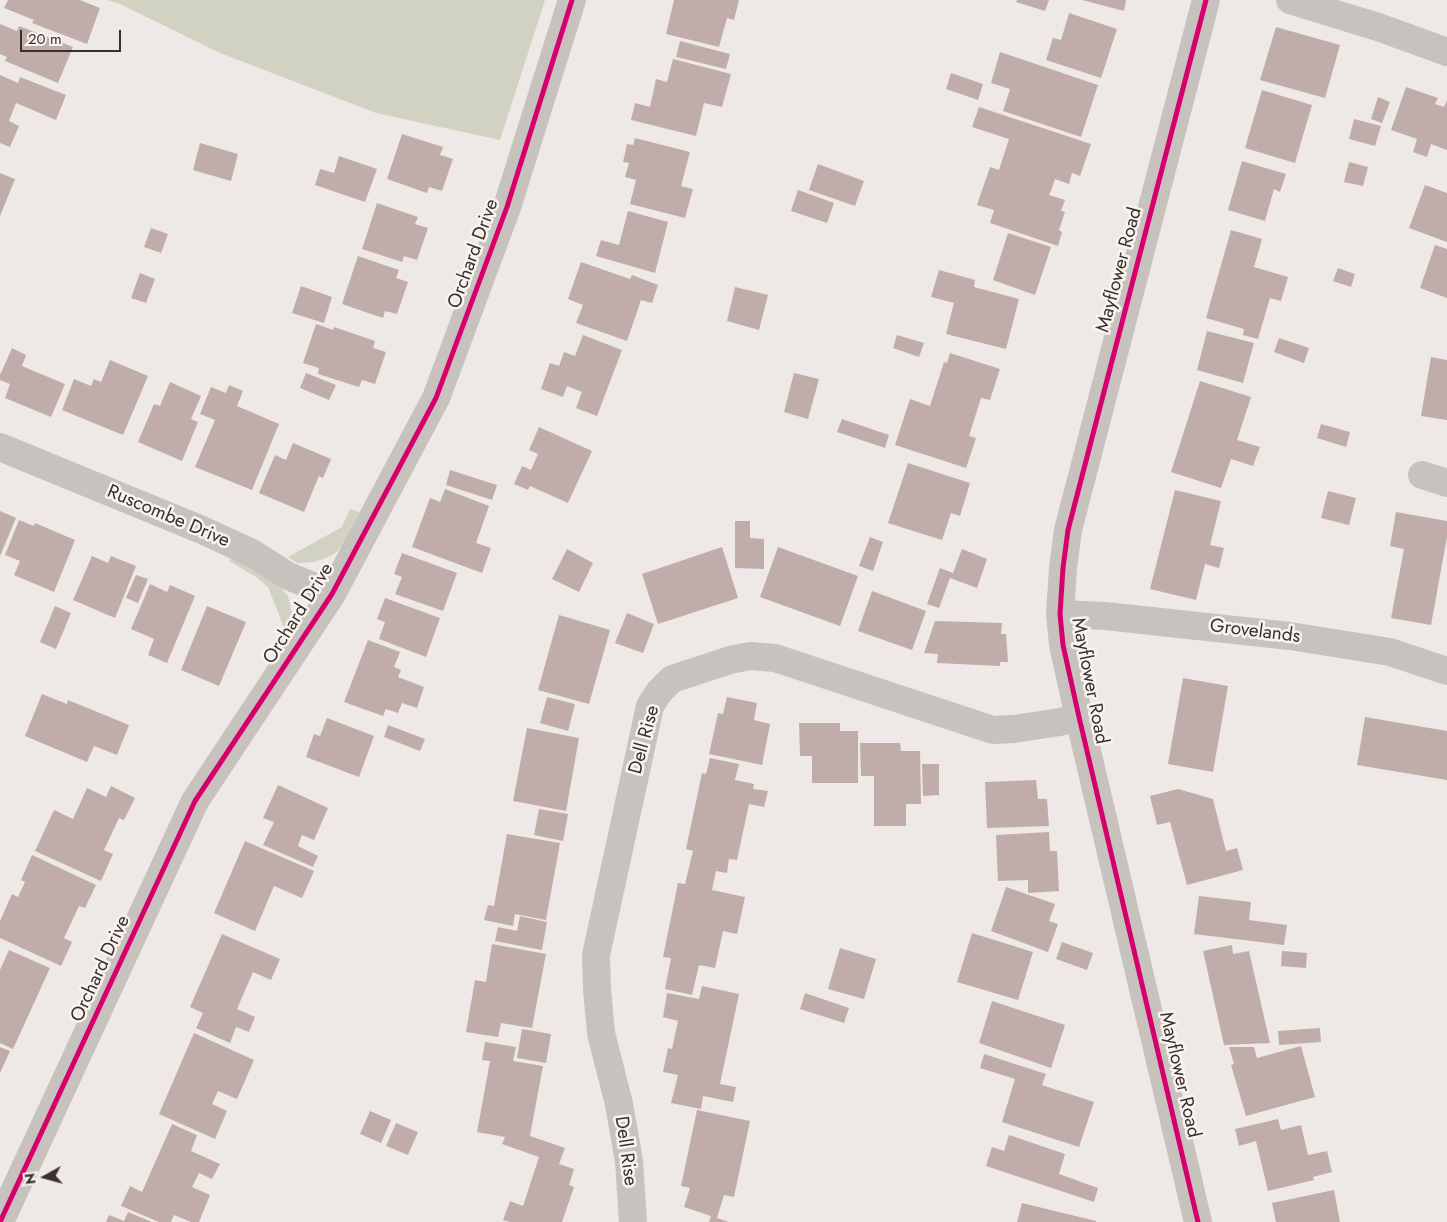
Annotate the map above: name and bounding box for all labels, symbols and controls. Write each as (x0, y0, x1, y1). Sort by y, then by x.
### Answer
scale bar (22, 20, 124, 52)
text: 20 m (28, 28, 62, 50)
street label: Orchard Drive (444, 196, 504, 312)
street label: Mayflower Road (1092, 205, 1148, 335)
street label: Ruscombe Drive (103, 481, 233, 553)
street label: Orchard Drive (259, 559, 339, 669)
street label: Grovelands (1209, 615, 1301, 649)
street label: Mayflower Road (1066, 616, 1112, 746)
street label: Dell Rise (625, 703, 665, 777)
street label: Orchard Drive (66, 912, 136, 1026)
street label: Mayflower Road (1153, 1010, 1205, 1140)
street label: Dell Rise (609, 1115, 641, 1187)
north arrow (20, 1152, 70, 1202)
text: N (20, 1172, 41, 1186)

